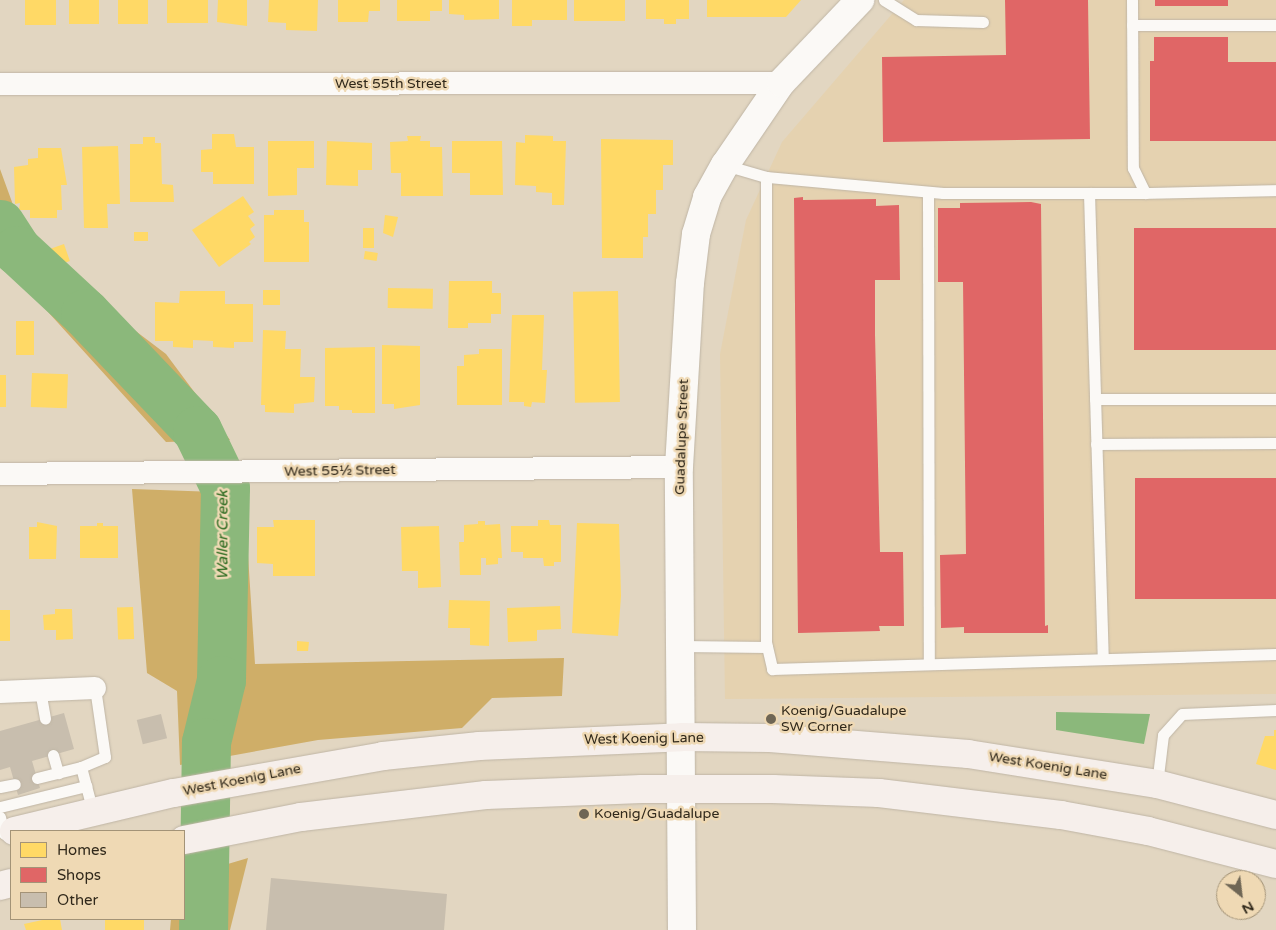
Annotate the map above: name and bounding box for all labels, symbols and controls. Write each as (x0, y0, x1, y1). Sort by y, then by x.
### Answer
street label: West 55th Street (335, 76, 447, 92)
street label: Guadalupe Street (672, 379, 692, 495)
street label: West 55½ Street (284, 462, 396, 480)
water label: Waller Creek (214, 490, 232, 580)
place label: Koenig/Guadalupe SW Corner (781, 703, 906, 736)
marker: Koenig/Guadalupe SW Corner (765, 713, 777, 725)
street label: West Koenig Lane (584, 730, 704, 748)
street label: West Koenig Lane (988, 748, 1108, 784)
street label: West Koenig Lane (182, 760, 302, 800)
place label: Koenig/Guadalupe (594, 806, 719, 822)
marker: Koenig/Guadalupe (578, 808, 590, 820)
legend (10, 830, 185, 920)
text: Homes (57, 841, 107, 859)
text: Shops (57, 866, 101, 884)
north arrow (1216, 870, 1266, 920)
text: Other (57, 891, 98, 909)
text: N (1239, 898, 1257, 918)

